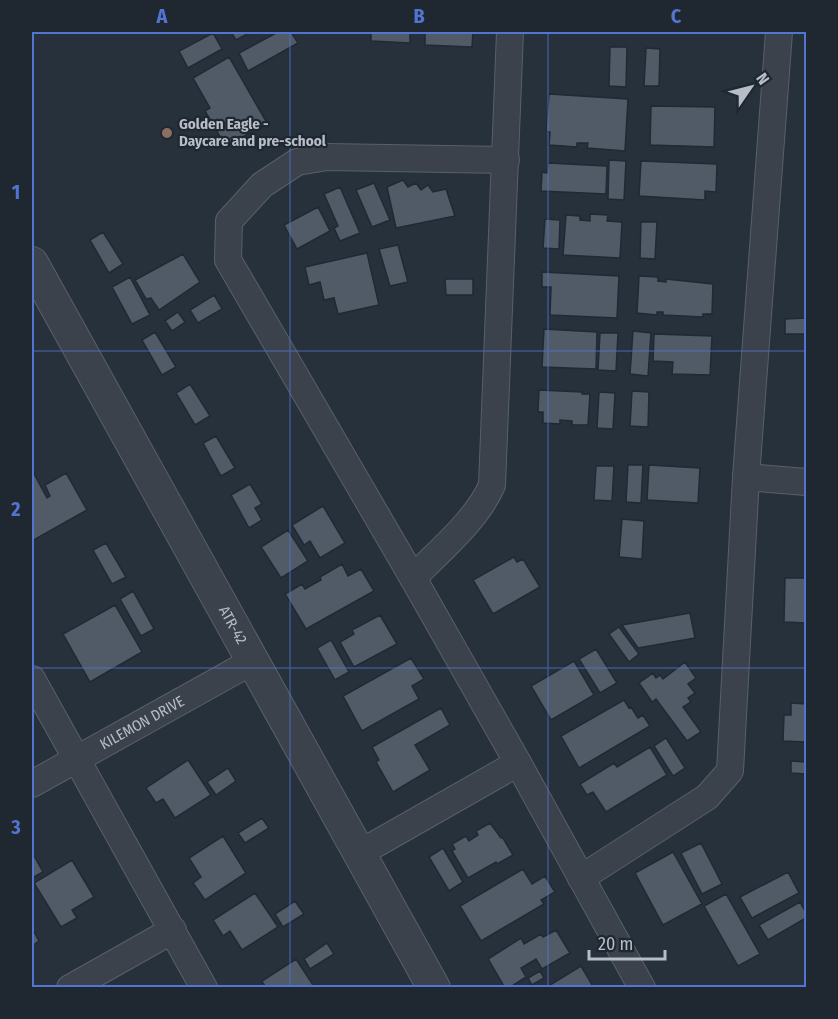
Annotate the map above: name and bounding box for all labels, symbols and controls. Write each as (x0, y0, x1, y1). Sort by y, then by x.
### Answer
text: A (156, 4, 169, 28)
text: B (413, 4, 425, 28)
text: C (671, 4, 682, 28)
north arrow (721, 57, 781, 117)
text: N (752, 69, 773, 88)
place label: Golden Eagle - Daycare and pre-school (179, 115, 327, 150)
marker: Golden Eagle - Daycare and pre-school (160, 126, 174, 140)
text: 1 (12, 180, 20, 204)
text: 2 (10, 497, 21, 521)
street label: ATR-42 (215, 603, 251, 648)
street label: KILEMON DRIVE (97, 692, 187, 753)
text: 3 (10, 815, 21, 839)
scale bar (589, 923, 666, 961)
text: 20 m (598, 933, 633, 955)

